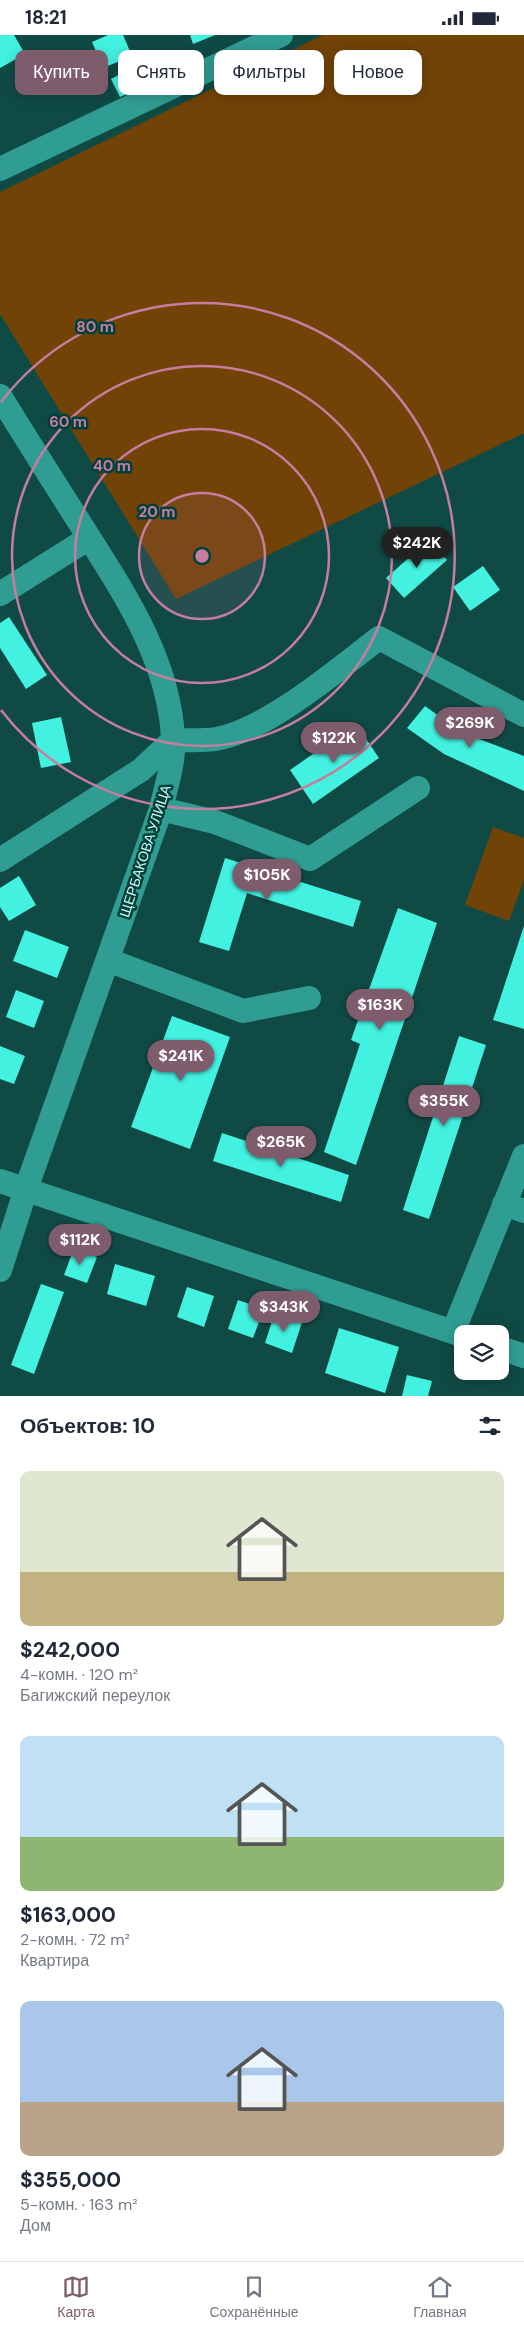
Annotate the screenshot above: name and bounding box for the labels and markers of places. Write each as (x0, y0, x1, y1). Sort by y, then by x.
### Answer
pin: $242K (382, 527, 452, 569)
centre of rings (193, 547, 211, 565)
pin: $269K (435, 707, 505, 749)
pin: $122K (299, 721, 369, 764)
pin: $105K (232, 859, 302, 901)
pin: $163K (345, 989, 415, 1031)
pin: $241K (146, 1039, 216, 1082)
pin: $355K (409, 1085, 479, 1127)
pin: $265K (246, 1125, 316, 1168)
pin: $112K (45, 1223, 115, 1266)
pin: $343K (249, 1291, 319, 1333)

